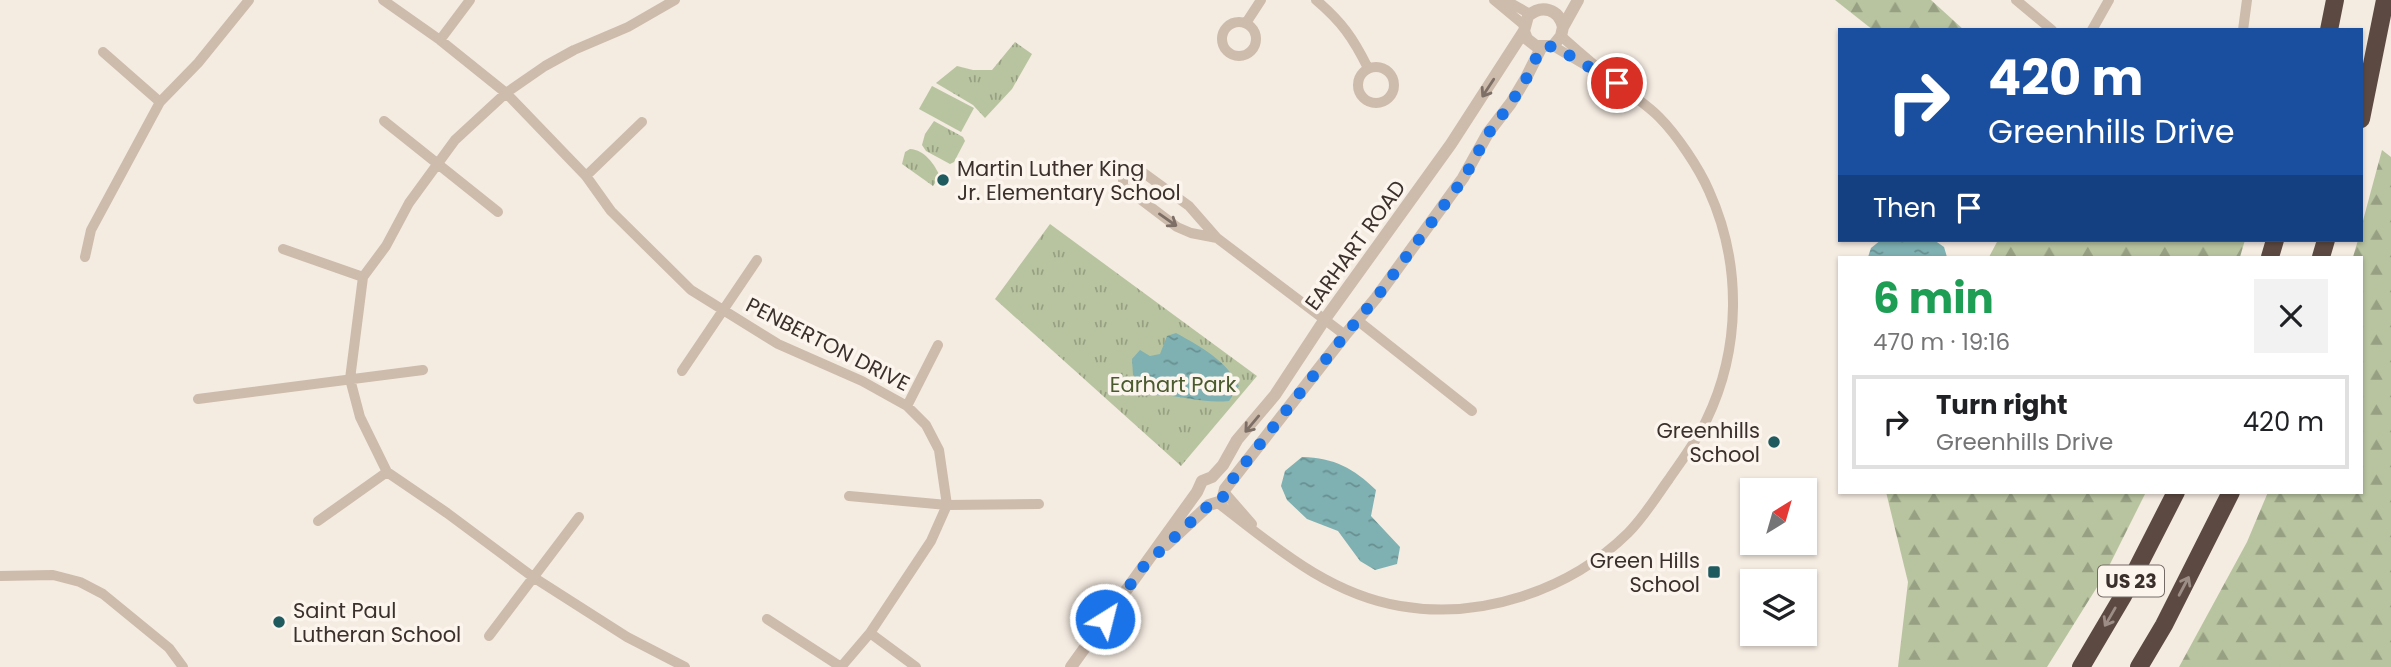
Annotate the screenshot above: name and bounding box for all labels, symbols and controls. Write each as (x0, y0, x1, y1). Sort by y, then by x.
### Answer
text: 420 m (1988, 44, 2143, 112)
pin (1587, 53, 1647, 113)
icon: right (1873, 56, 1964, 147)
icon: arrive (1598, 64, 1636, 102)
one-way arrow (1480, 78, 1495, 97)
text: Greenhills Drive (1988, 109, 2235, 154)
place label: Martin Luther King Jr. Elementary School (957, 154, 1181, 207)
marker: Martin Luther King Jr. Elementary School (935, 172, 951, 188)
street label: EARHART ROAD (1298, 174, 1412, 316)
icon: arrive (1950, 189, 1988, 227)
text: Then (1873, 190, 1936, 226)
one-way arrow (1158, 213, 1177, 227)
text: 6 min (1873, 269, 1994, 328)
button: close (2254, 279, 2328, 353)
street label: PENBERTON DRIVE (741, 290, 915, 398)
text: 470 m · 19:16 (1873, 326, 2010, 358)
park label: Earhart Park (1110, 370, 1236, 399)
text: Turn right (1936, 387, 2068, 423)
icon: right (1877, 403, 1915, 441)
text: 420 m (2243, 404, 2324, 440)
one-way arrow (1244, 414, 1259, 432)
place label: Greenhills School (1656, 416, 1760, 469)
text: Greenhills Drive (1936, 426, 2113, 458)
marker: Greenhills School (1766, 434, 1782, 450)
north arrow (1740, 478, 1816, 555)
map controls (1740, 478, 1817, 646)
place label: Green Hills School (1590, 546, 1700, 599)
marker: Green Hills School (1706, 564, 1722, 580)
road number: US 23 (2098, 566, 2164, 596)
button: layers (1740, 569, 1817, 646)
one-way arrow (2178, 576, 2191, 597)
position arrow (1068, 582, 1142, 656)
place label: Saint Paul Lutheran School (293, 596, 461, 649)
one-way arrow (2103, 607, 2117, 627)
marker: Saint Paul Lutheran School (271, 614, 287, 630)

